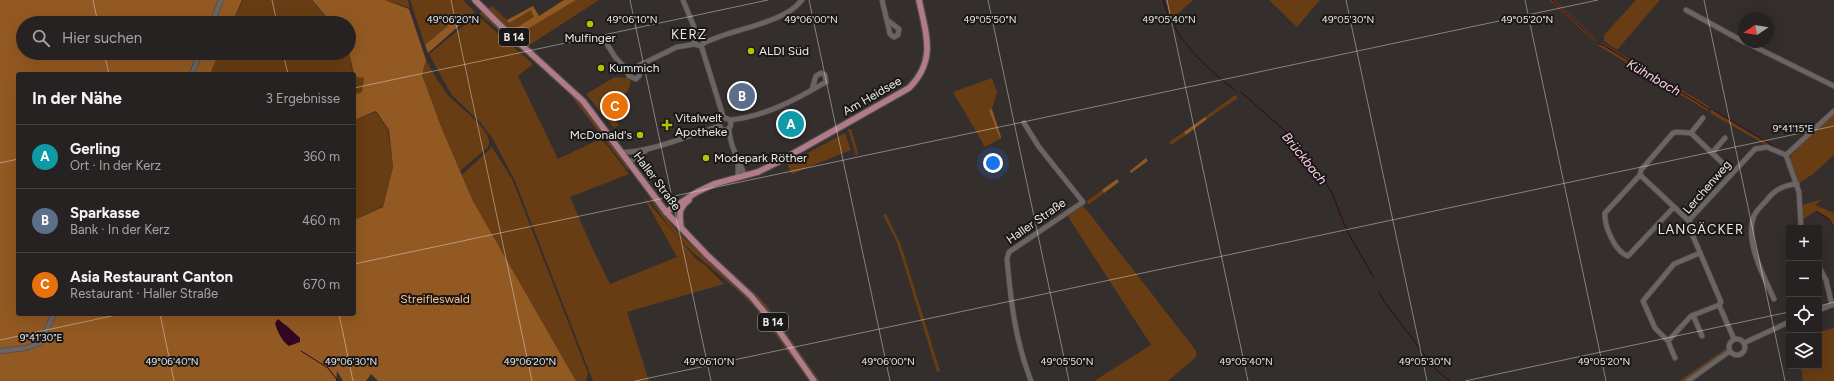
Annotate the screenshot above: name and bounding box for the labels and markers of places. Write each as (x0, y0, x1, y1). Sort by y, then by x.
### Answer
marker: Mulfinger (585, 19, 595, 29)
place label: Mulfinger (564, 31, 616, 45)
place label: ALDI Süd (759, 44, 809, 58)
marker: ALDI Süd (746, 46, 756, 56)
place label: Kummich (609, 61, 660, 75)
marker: Kummich (596, 63, 606, 73)
pin: B (729, 81, 755, 111)
pin: C (602, 91, 628, 121)
pin: A (778, 109, 804, 139)
place label: Vitalwelt Apotheke (675, 111, 728, 139)
marker: Vitalwelt Apotheke (662, 120, 672, 130)
place label: McDonald's (570, 128, 632, 142)
marker: McDonald's (635, 130, 645, 140)
place label: Modepark Röther (714, 151, 807, 165)
marker: Modepark Röther (701, 153, 711, 163)

